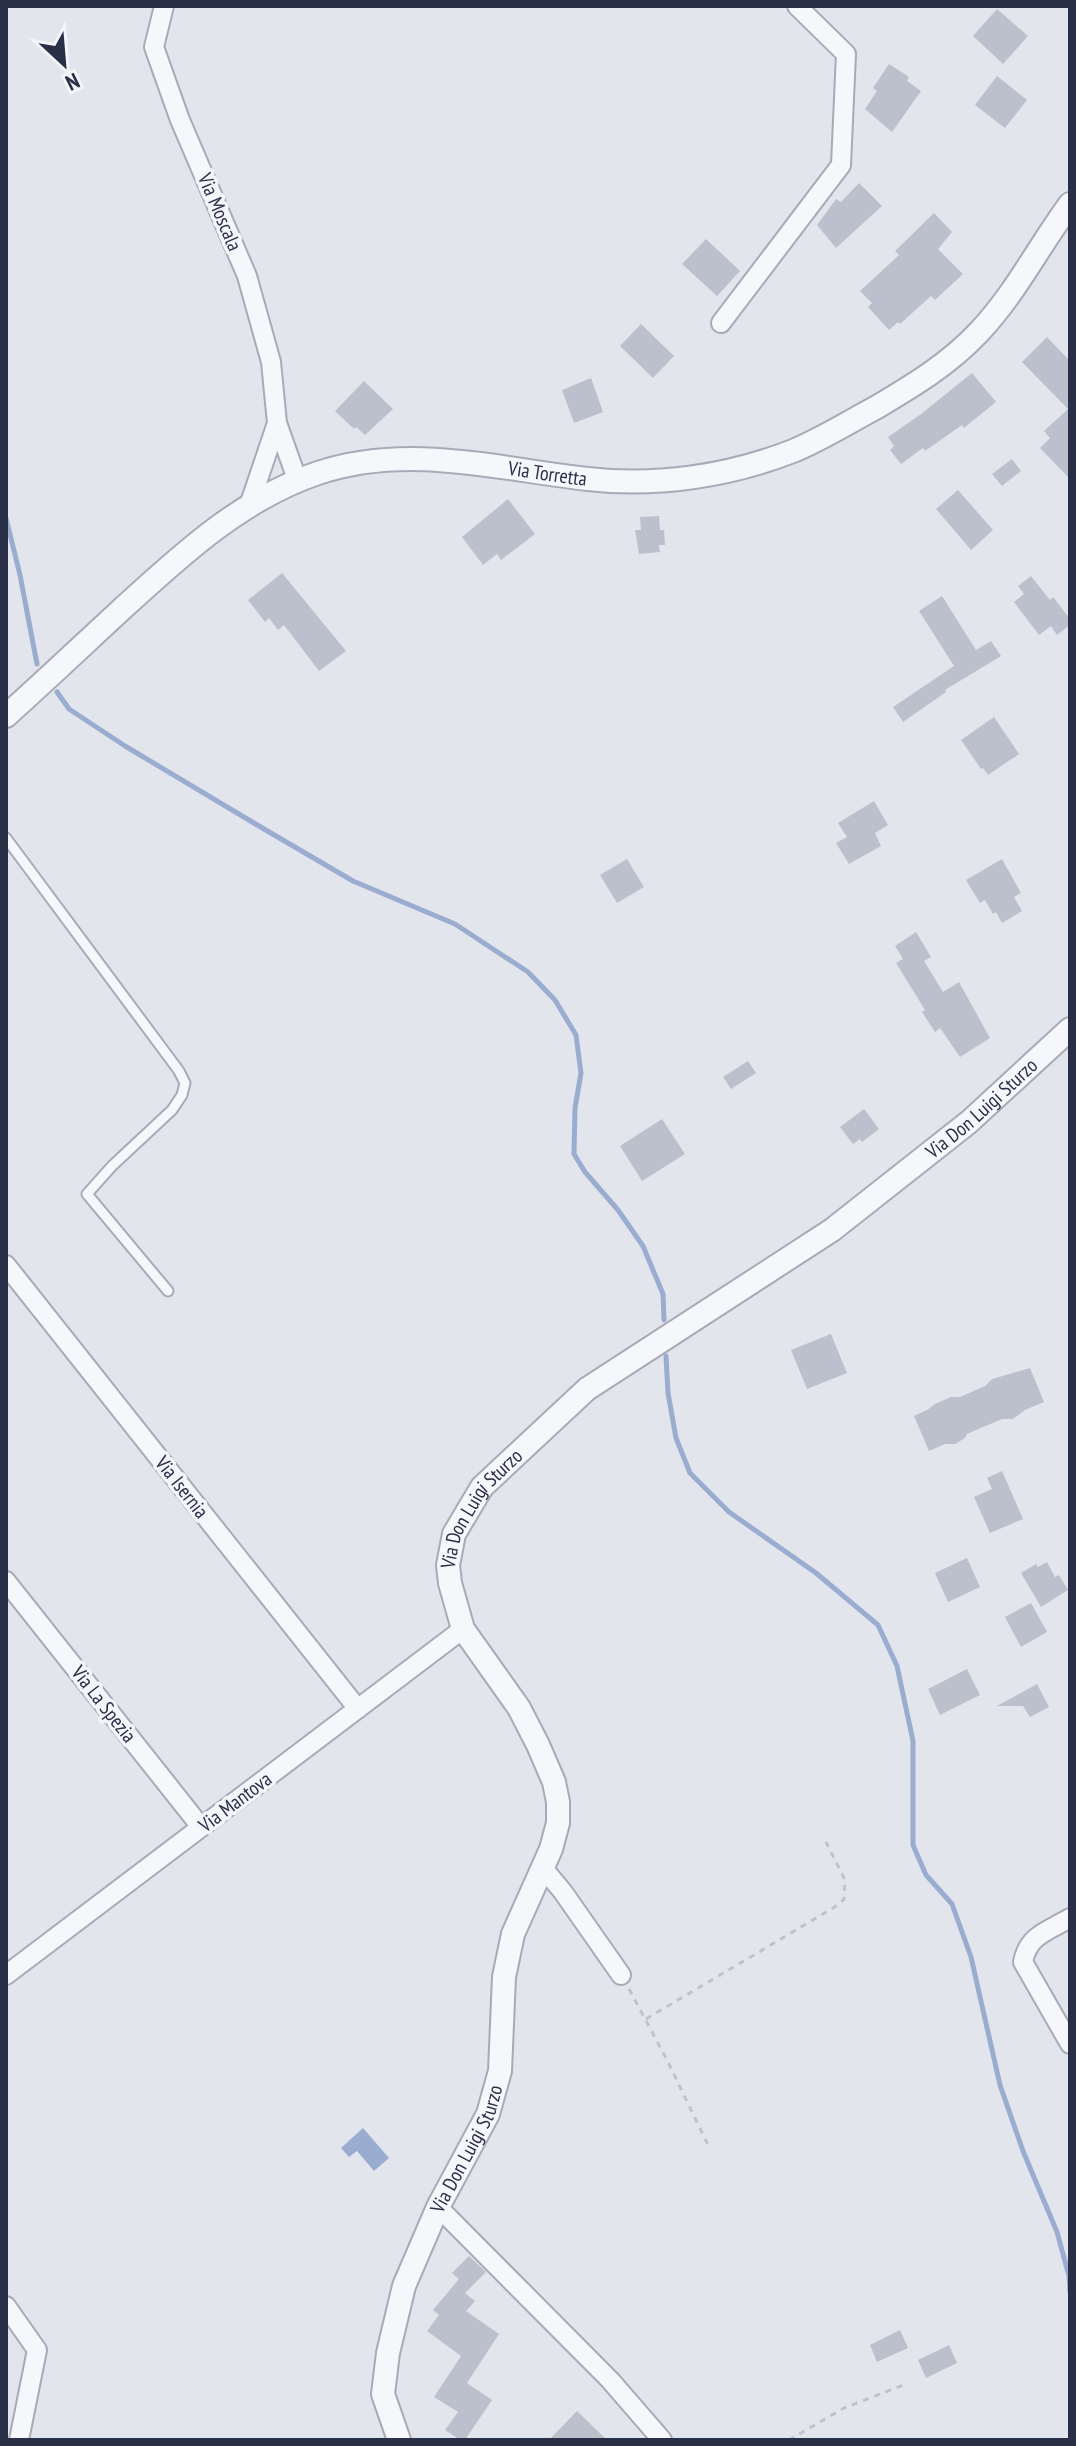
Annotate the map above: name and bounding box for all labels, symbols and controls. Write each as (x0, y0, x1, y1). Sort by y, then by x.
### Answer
north arrow (24, 24, 104, 104)
text: N (61, 67, 84, 97)
street label: Via Moscala (192, 168, 248, 255)
street label: Via Torretta (505, 455, 588, 492)
street label: Via Don Luigi Sturzo (920, 1053, 1043, 1165)
street label: Via Don Luigi Sturzo (434, 1443, 528, 1572)
street label: Via Isernia (149, 1450, 214, 1523)
street label: Via La Spezia (65, 1659, 142, 1748)
street label: Via Mantova (192, 1766, 277, 1839)
street label: Via Don Luigi Sturzo (424, 2082, 508, 2218)

